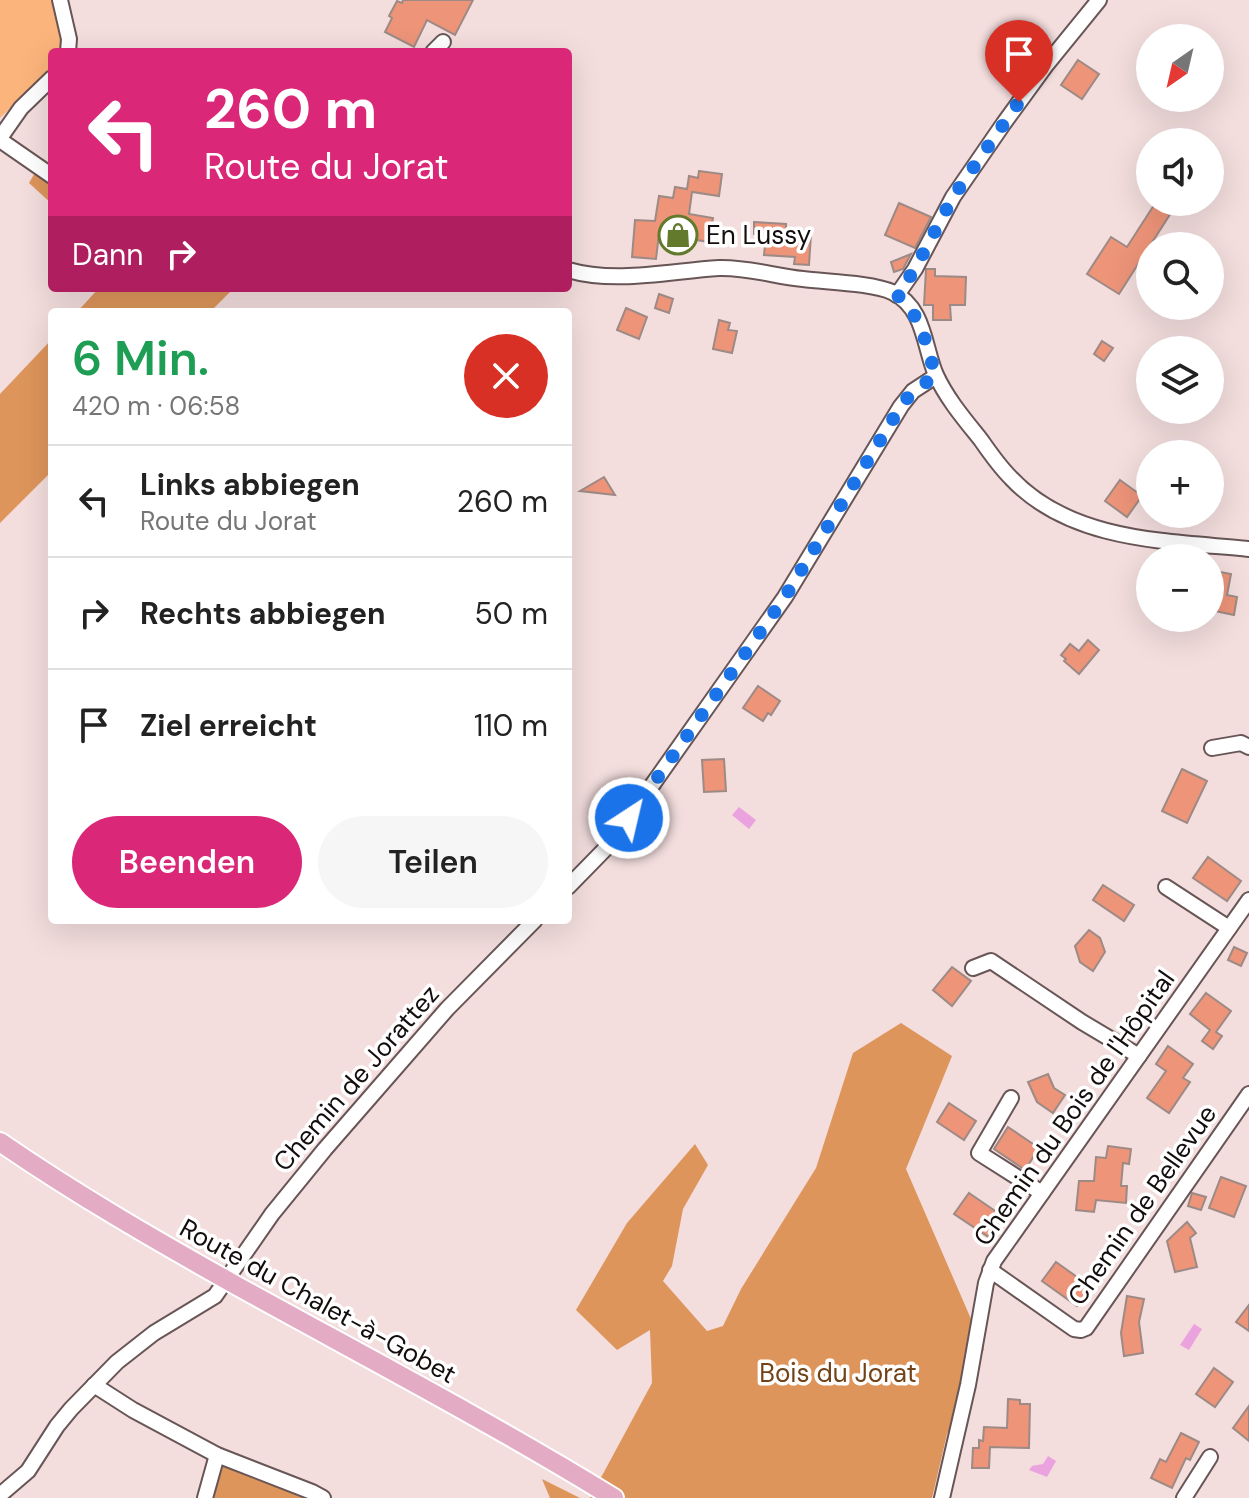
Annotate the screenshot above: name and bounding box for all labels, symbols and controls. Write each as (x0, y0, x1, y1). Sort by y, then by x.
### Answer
pin (985, 20, 1053, 102)
north arrow (1136, 24, 1224, 112)
map controls (1136, 24, 1224, 632)
icon: arrive (997, 32, 1041, 76)
text: 260 m (204, 72, 377, 145)
icon: left (72, 80, 176, 184)
button: sound (1136, 128, 1224, 216)
text: Route du Jorat (204, 143, 449, 190)
shop icon: En Lussy (657, 214, 699, 256)
place label: En Lussy (706, 218, 811, 252)
icon: right (159, 232, 203, 276)
button: search (1136, 232, 1224, 320)
text: Dann (72, 235, 143, 274)
text: 6 Min. (72, 327, 209, 390)
button: close (464, 334, 548, 418)
button: layers (1136, 336, 1224, 424)
text: 420 m · 06:58 (72, 389, 240, 423)
button: + (1136, 440, 1224, 528)
text: Links abbiegen (140, 465, 360, 504)
icon: left (72, 479, 116, 523)
text: 260 m (457, 482, 548, 521)
text: Route du Jorat (140, 504, 317, 538)
button: − (1136, 544, 1224, 632)
icon: right (72, 591, 116, 635)
text: Rechts abbiegen (140, 594, 385, 633)
text: 50 m (474, 594, 548, 633)
icon: arrive (72, 703, 116, 747)
text: Ziel erreicht (140, 706, 317, 745)
text: 110 m (474, 706, 548, 745)
position arrow (587, 776, 671, 860)
button: Beenden (72, 816, 302, 908)
button: Teilen (318, 816, 548, 908)
street label: Chemin du Bois de l'Hôpital (966, 964, 1182, 1252)
street label: Chemin de Jorattez (266, 978, 446, 1178)
street label: Chemin de Bellevue (1060, 1098, 1224, 1312)
street label: Route du Chalet-à-Gobet (174, 1211, 462, 1391)
park label: Bois du Jorat (759, 1356, 917, 1390)

